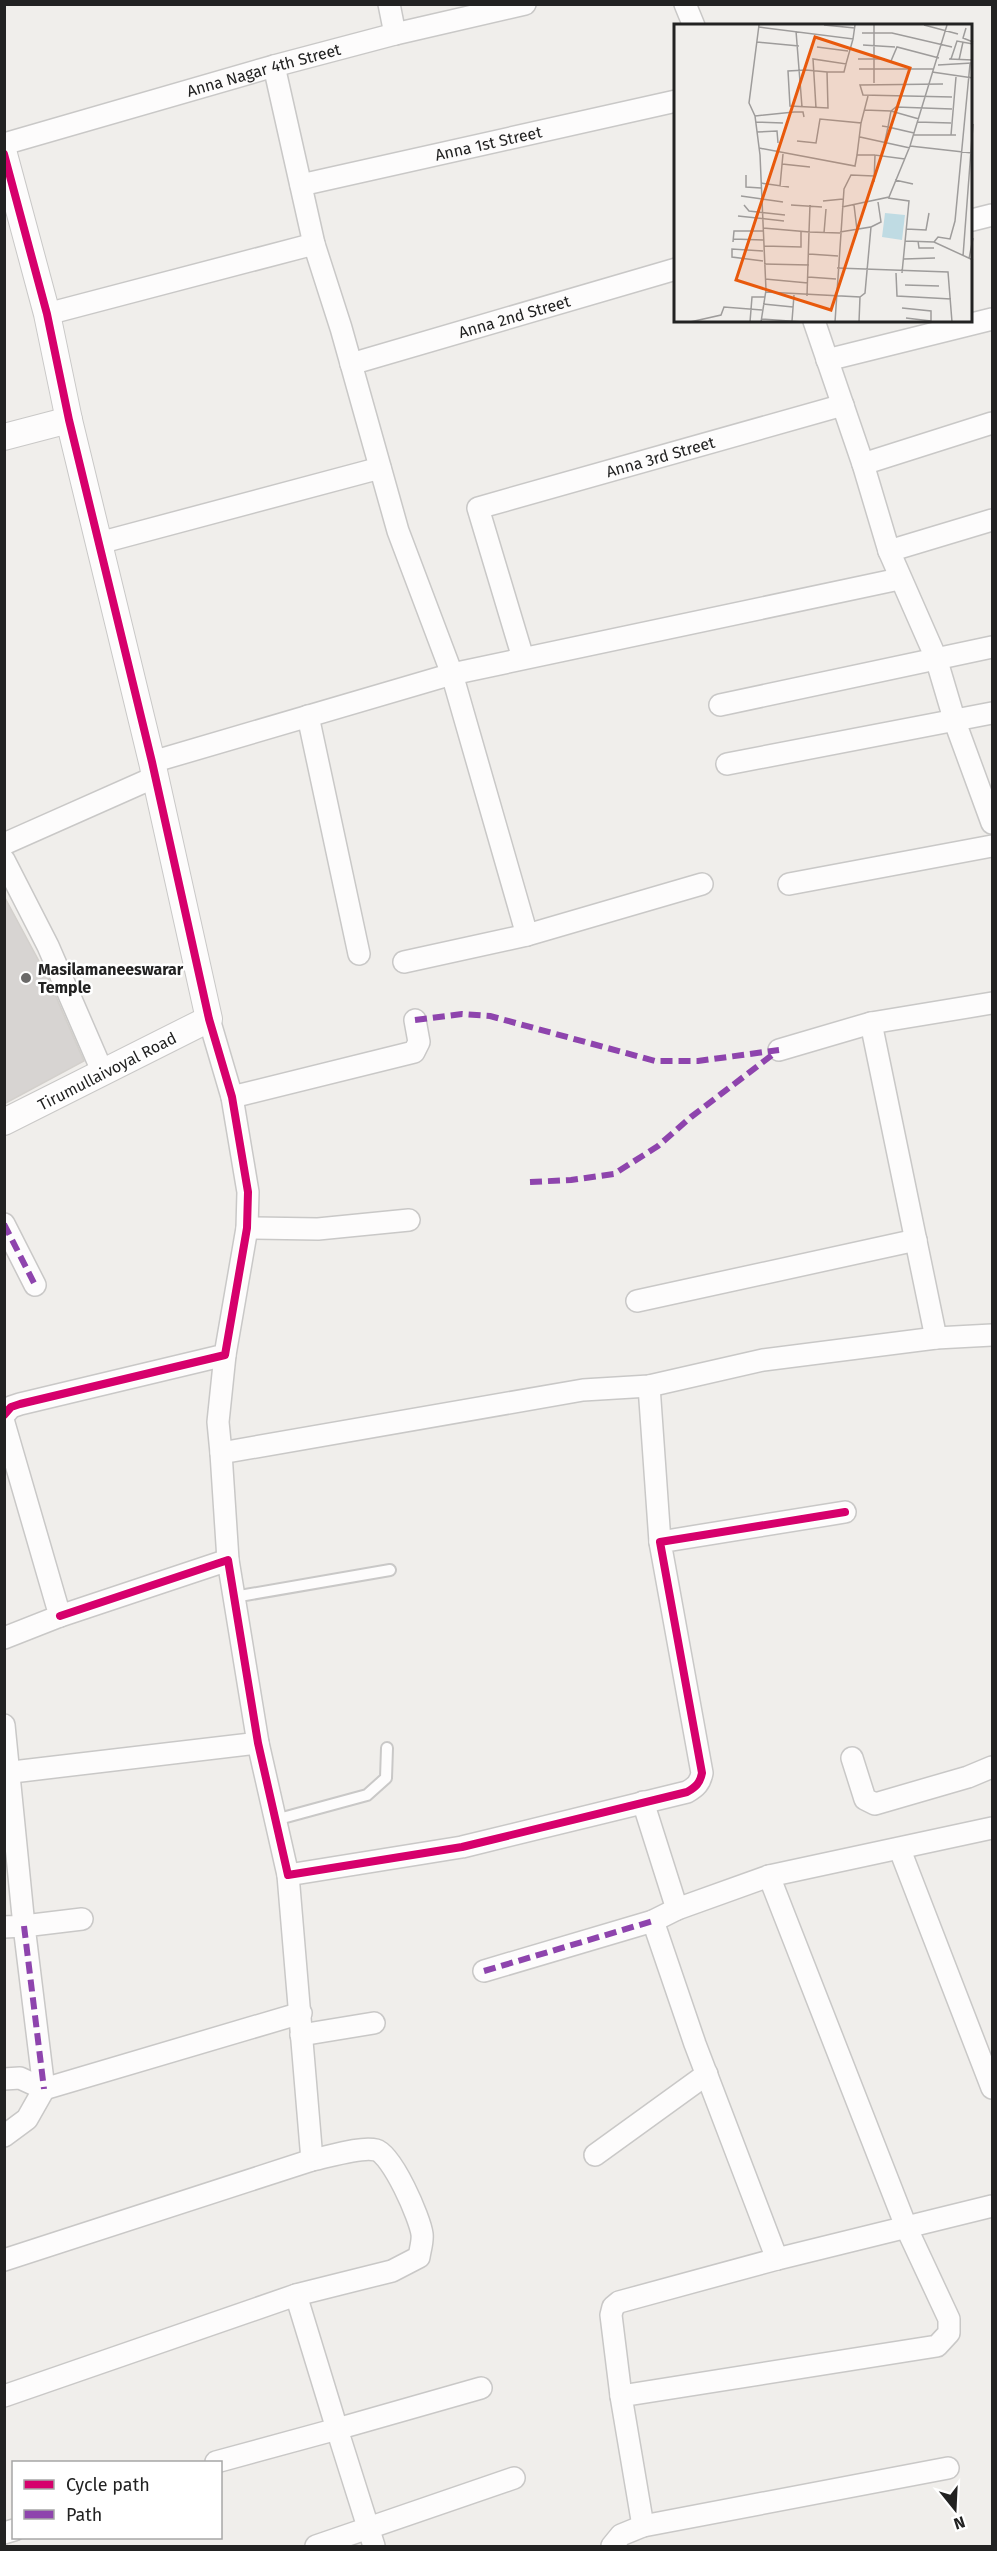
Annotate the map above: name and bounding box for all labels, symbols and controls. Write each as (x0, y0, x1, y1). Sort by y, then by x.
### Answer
inset map (674, 24, 973, 322)
street label: Anna Nagar 4th Street (185, 40, 343, 101)
street label: Anna 1st Street (433, 122, 544, 165)
street label: Anna 2nd Street (456, 291, 573, 342)
street label: Anna 3rd Street (604, 433, 717, 481)
place label: Masilamaneeswarar Temple (38, 960, 184, 997)
marker: Masilamaneeswarar Temple (19, 971, 33, 985)
street label: Tirumullaivoyal Road (35, 1028, 180, 1115)
legend (12, 2461, 222, 2539)
text: Cycle path (66, 2474, 150, 2496)
north arrow (925, 2479, 985, 2539)
text: Path (66, 2504, 102, 2526)
text: N (952, 2512, 967, 2533)

